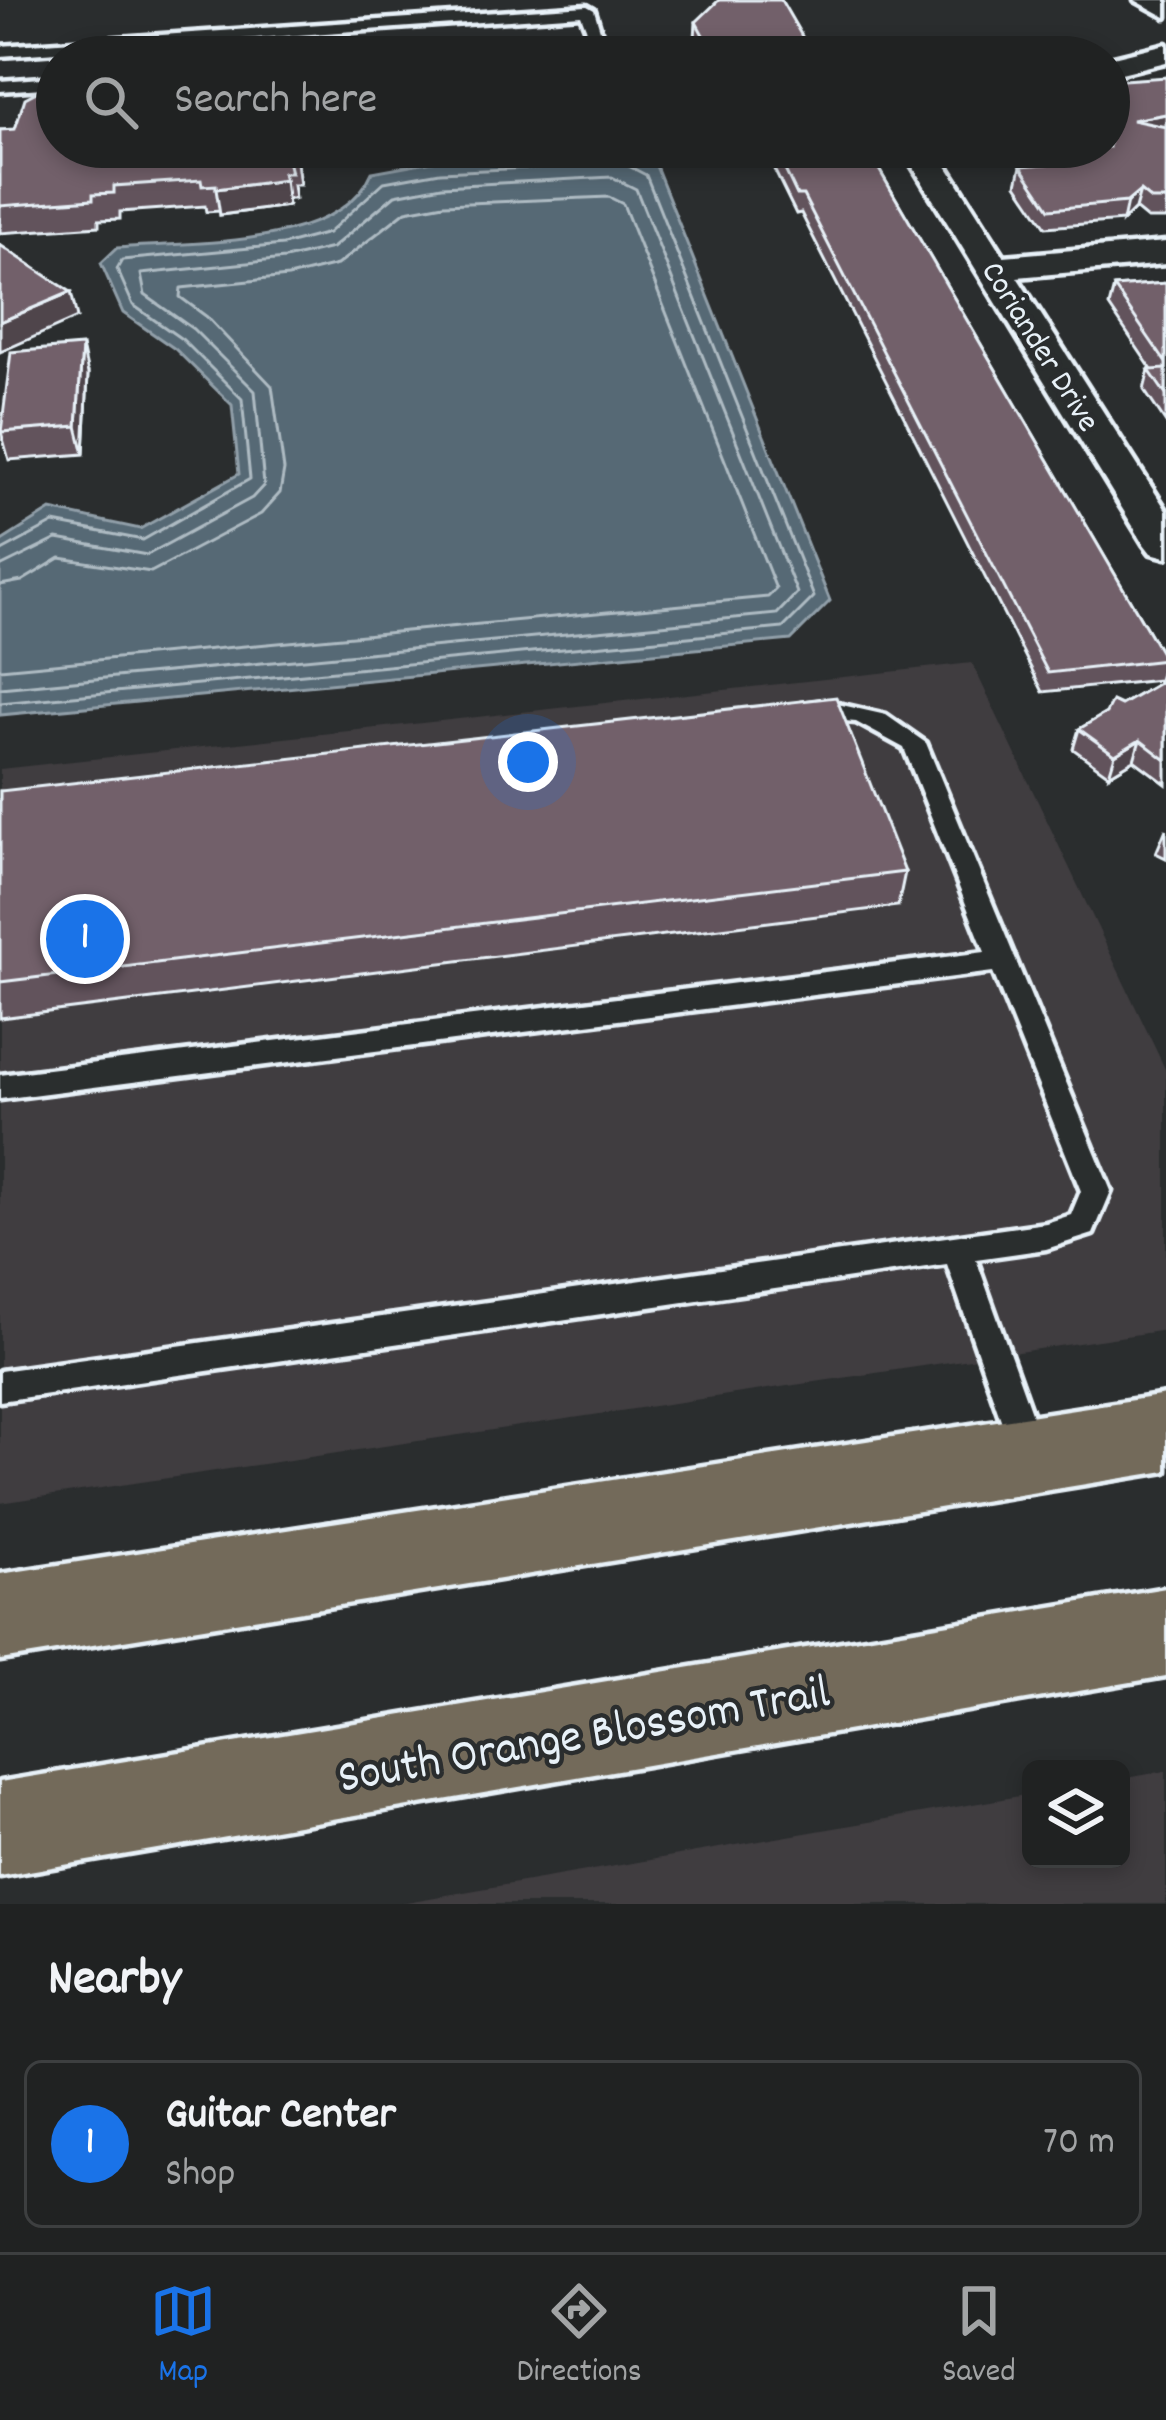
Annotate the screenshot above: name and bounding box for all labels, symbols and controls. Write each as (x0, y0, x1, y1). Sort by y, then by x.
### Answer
search box (36, 36, 1130, 168)
icon: search (78, 69, 144, 135)
text: Search here (174, 70, 377, 134)
street label: Coriander Drive (967, 253, 1110, 442)
your location (498, 732, 558, 792)
pin: 1 (46, 894, 124, 984)
street label: South Orange Blossom Trail (333, 1661, 836, 1816)
map controls (1022, 1760, 1130, 1868)
button: layers (1022, 1760, 1130, 1868)
text: Nearby (48, 1946, 181, 2018)
text: Guitar Center (165, 2085, 396, 2149)
text: 1 (86, 2117, 94, 2172)
text: 70 m (1043, 2117, 1115, 2172)
text: Shop (165, 2149, 235, 2204)
tab: Map (150, 2278, 216, 2397)
tab: Directions (517, 2278, 642, 2397)
tab: Saved (942, 2278, 1016, 2397)

